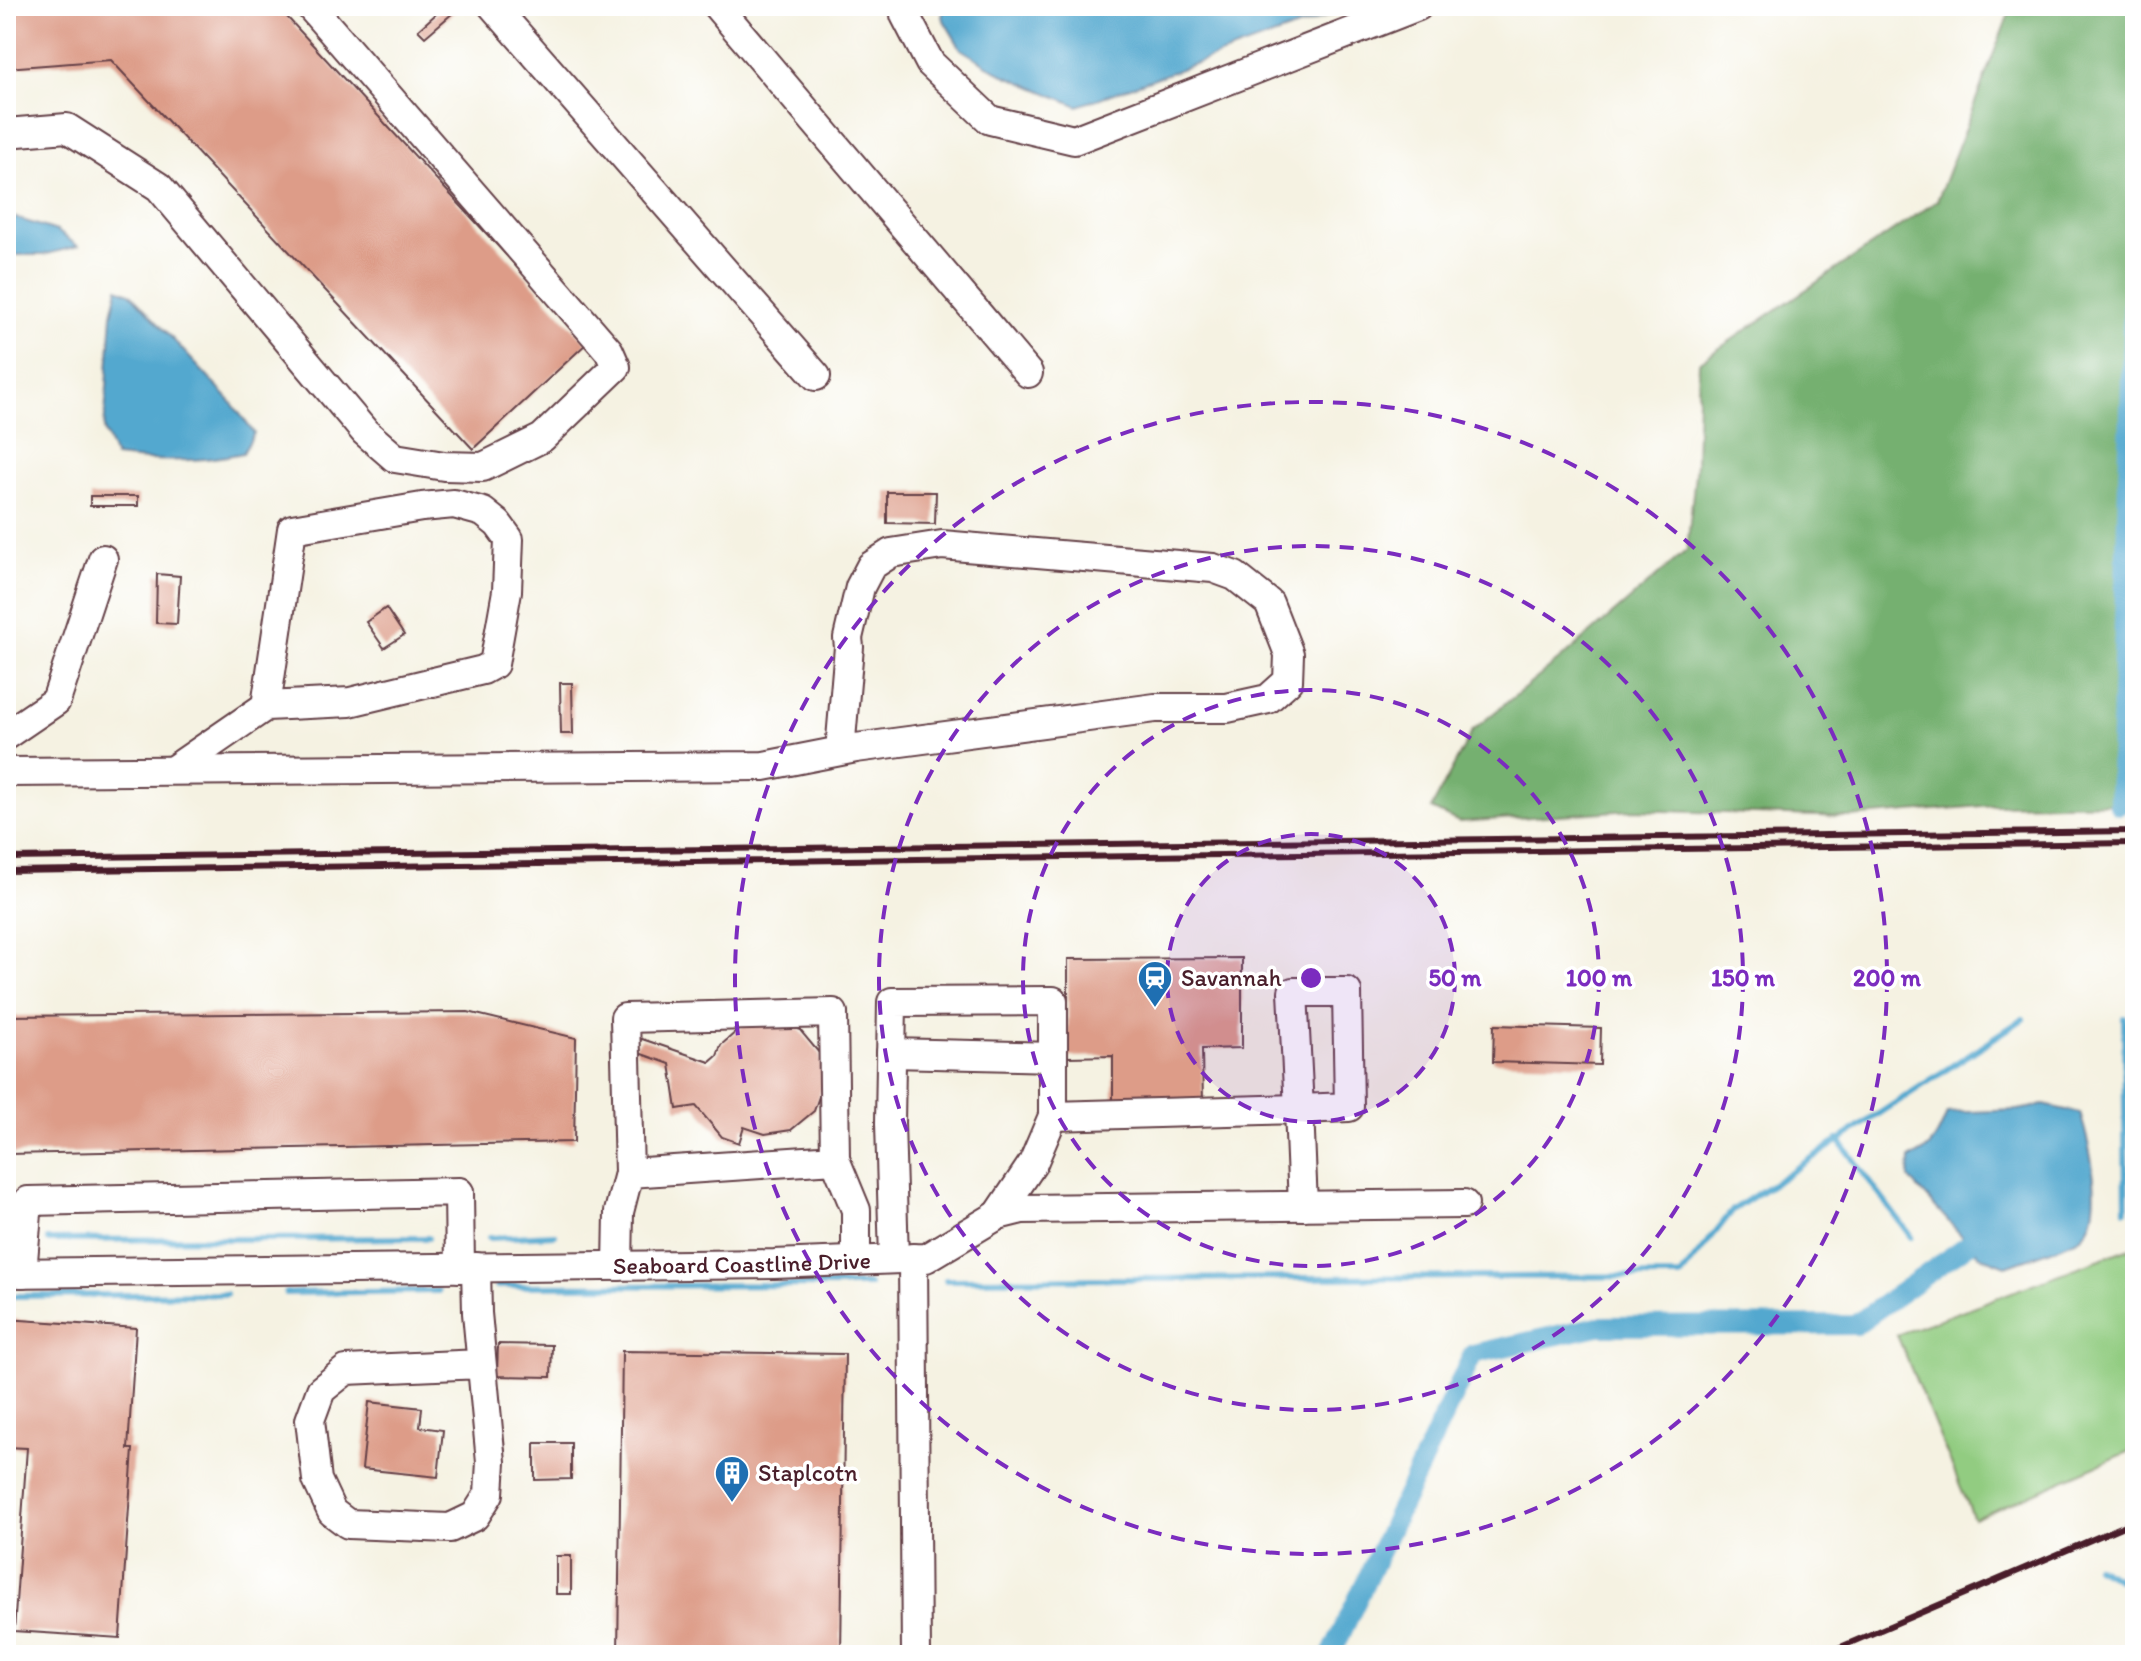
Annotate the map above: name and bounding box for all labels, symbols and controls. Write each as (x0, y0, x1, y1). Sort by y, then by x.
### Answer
station icon: Savannah (1136, 959, 1174, 1009)
place label: Savannah (1181, 963, 1282, 992)
text: 50 m (1429, 963, 1482, 992)
text: 100 m (1566, 963, 1633, 992)
text: 150 m (1711, 963, 1776, 992)
text: 200 m (1853, 963, 1922, 992)
centre of rings (1297, 964, 1325, 992)
street label: Seaboard Coastline Drive (613, 1245, 872, 1280)
building icon: Staplcotn (713, 1454, 751, 1504)
place label: Staplcotn (758, 1458, 858, 1487)

